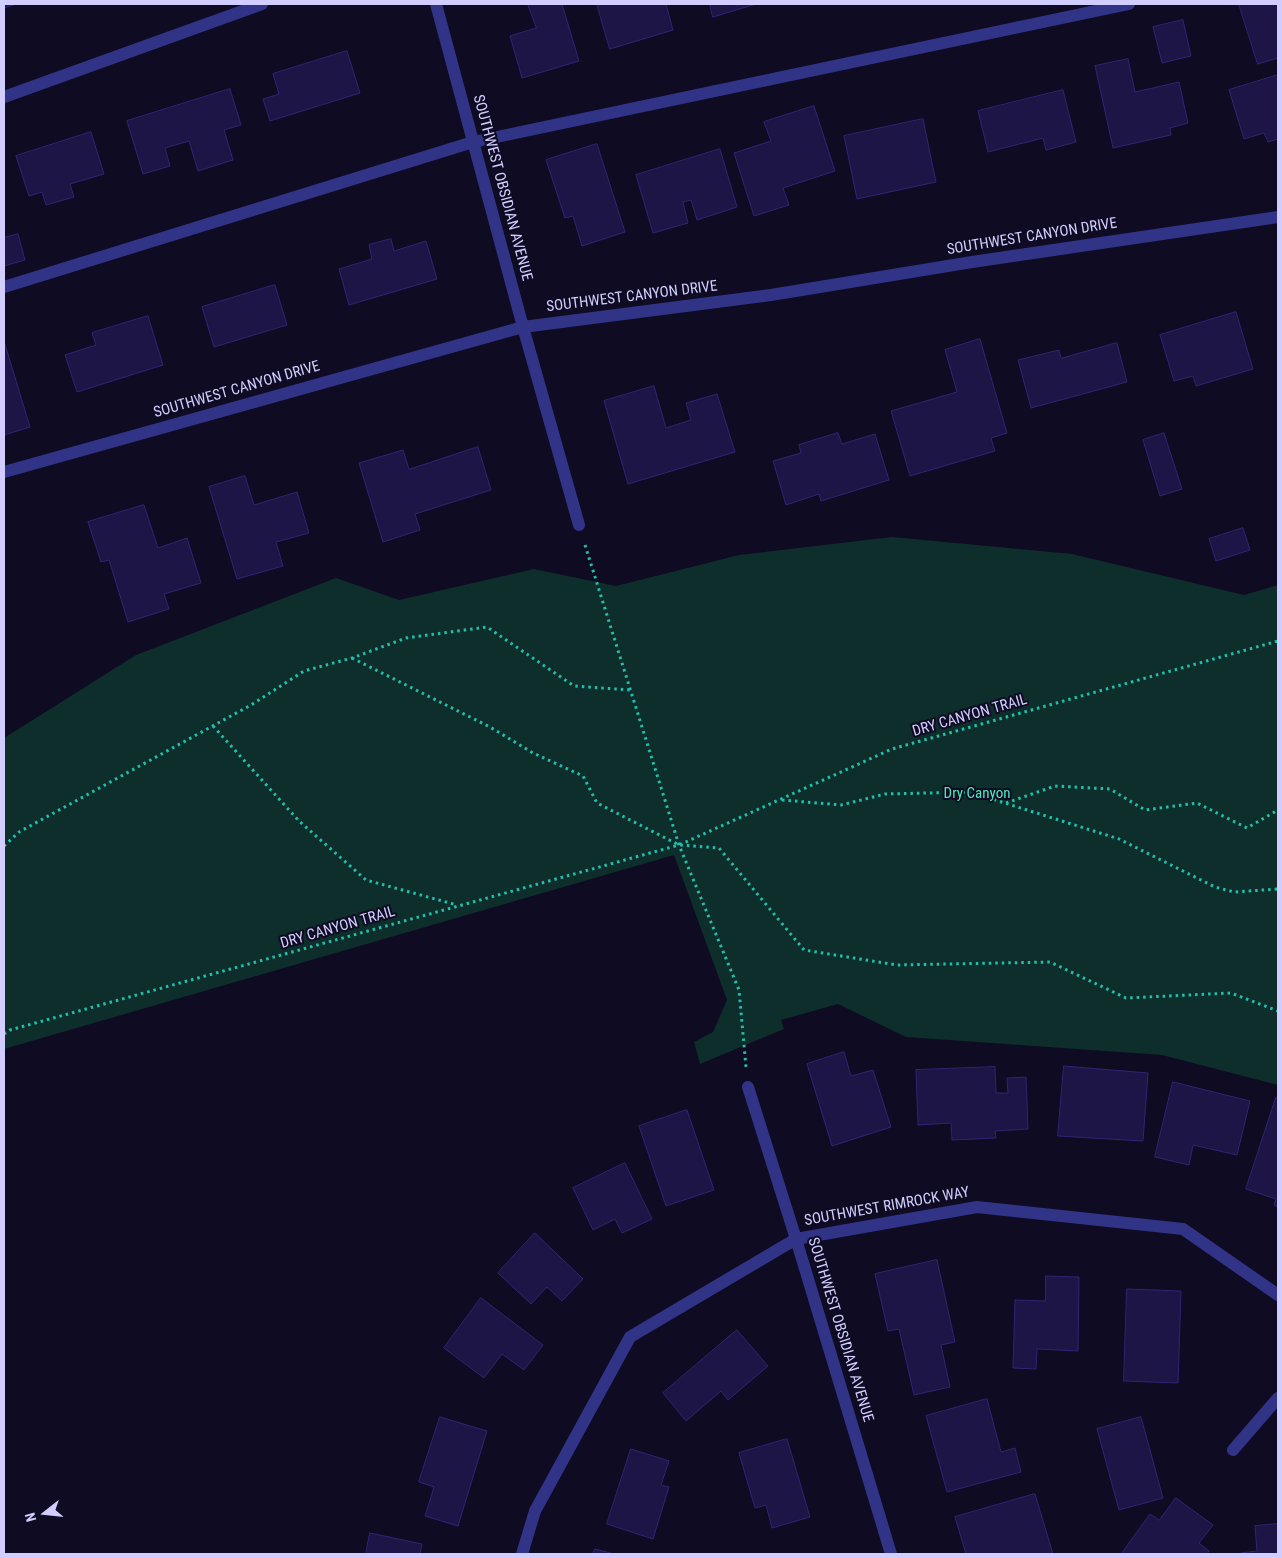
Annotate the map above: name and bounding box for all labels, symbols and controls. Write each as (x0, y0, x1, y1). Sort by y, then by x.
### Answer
street label: SOUTHWEST OBSIDIAN AVENUE (468, 93, 536, 283)
street label: SOUTHWEST CANYON DRIVE (946, 215, 1118, 259)
street label: SOUTHWEST CANYON DRIVE (546, 278, 718, 316)
street label: SOUTHWEST CANYON DRIVE (152, 358, 322, 422)
street label: DRY CANYON TRAIL (911, 691, 1029, 741)
park label: Dry Canyon (944, 785, 1010, 803)
street label: DRY CANYON TRAIL (279, 903, 397, 953)
street label: SOUTHWEST RIMROCK WAY (803, 1184, 971, 1230)
street label: SOUTHWEST OBSIDIAN AVENUE (803, 1236, 877, 1424)
north arrow (20, 1488, 70, 1538)
text: N (22, 1511, 39, 1523)

